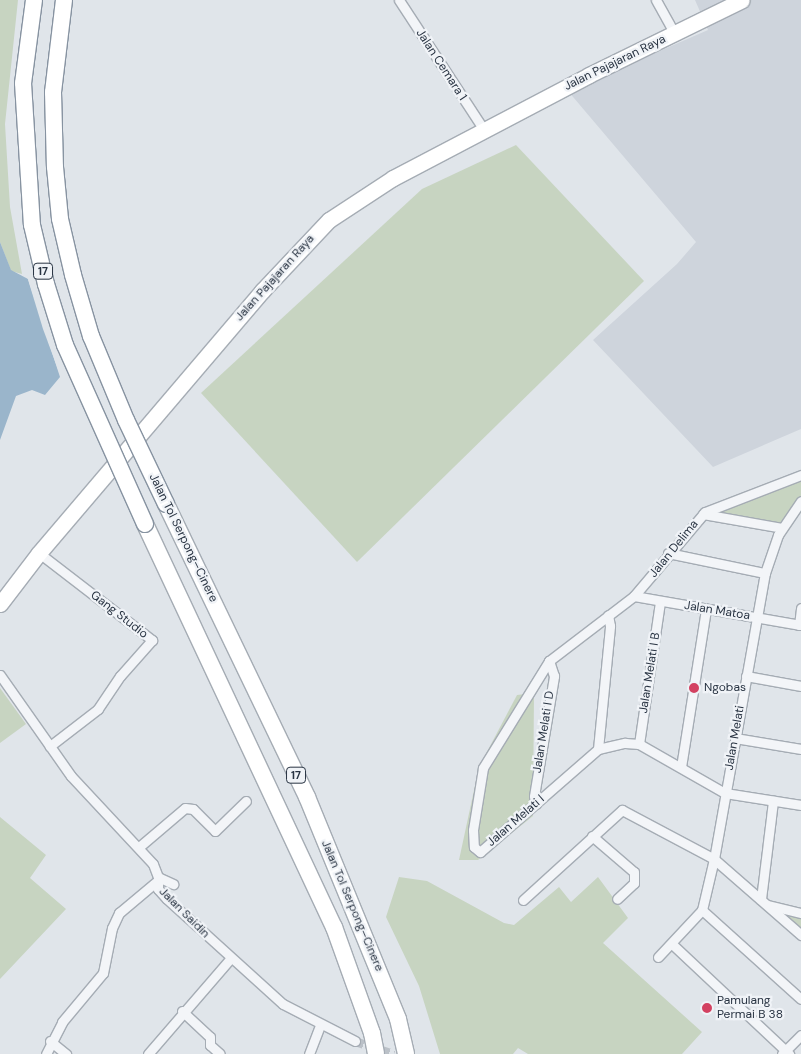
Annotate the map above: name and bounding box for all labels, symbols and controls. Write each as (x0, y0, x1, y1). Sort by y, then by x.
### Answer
street label: Jalan Cemara 1 (413, 27, 469, 103)
street label: Jalan Pajajaran Raya (562, 32, 668, 94)
street label: Jalan Pajajaran Raya (232, 232, 318, 324)
road number: 17 (33, 262, 53, 280)
street label: Jalan Tol Serpong–Cinere (146, 471, 220, 605)
street label: Jalan Delima (646, 517, 702, 581)
street label: Gang Studio (88, 588, 150, 642)
street label: Jalan Matoa (683, 599, 751, 623)
street label: Jalan Melati I B (636, 631, 664, 715)
place label: Ngobas (704, 681, 746, 695)
marker: Ngobas (688, 682, 700, 694)
street label: Jalan Melati I D (530, 690, 558, 774)
street label: Jalan Melati (722, 705, 748, 771)
road number: 17 (286, 766, 306, 784)
street label: Jalan Melati I (484, 792, 548, 850)
street label: Jalan Tol Serpong–Cinere (318, 838, 386, 974)
street label: Jalan Saidin (156, 885, 212, 941)
place label: Pamulang Permai B 38 (717, 994, 783, 1022)
marker: Pamulang Permai B 38 (701, 1002, 713, 1014)

